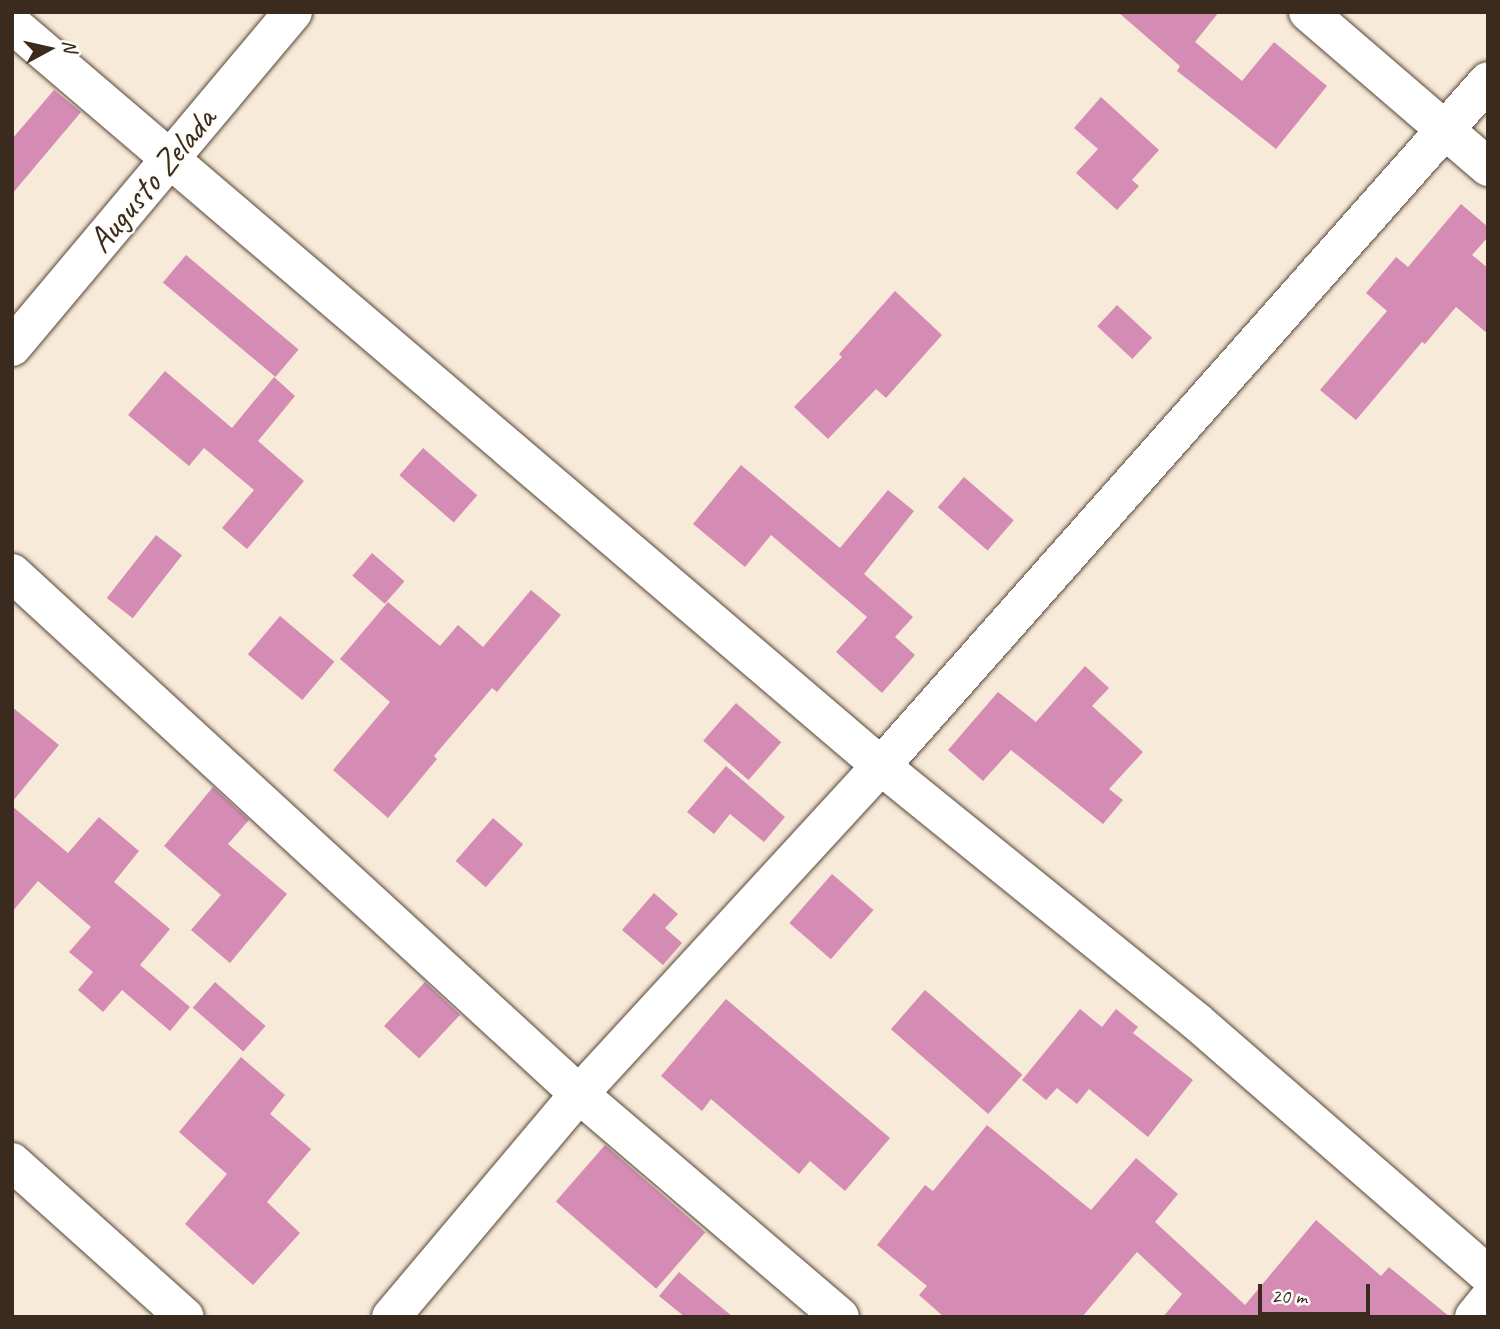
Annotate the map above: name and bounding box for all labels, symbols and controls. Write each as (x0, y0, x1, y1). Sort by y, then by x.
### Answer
north arrow (14, 14, 84, 84)
text: N (57, 39, 82, 54)
street label: Augusto Zelada (79, 99, 225, 261)
scale bar (1262, 1270, 1374, 1314)
text: 20 m (1271, 1283, 1307, 1309)

